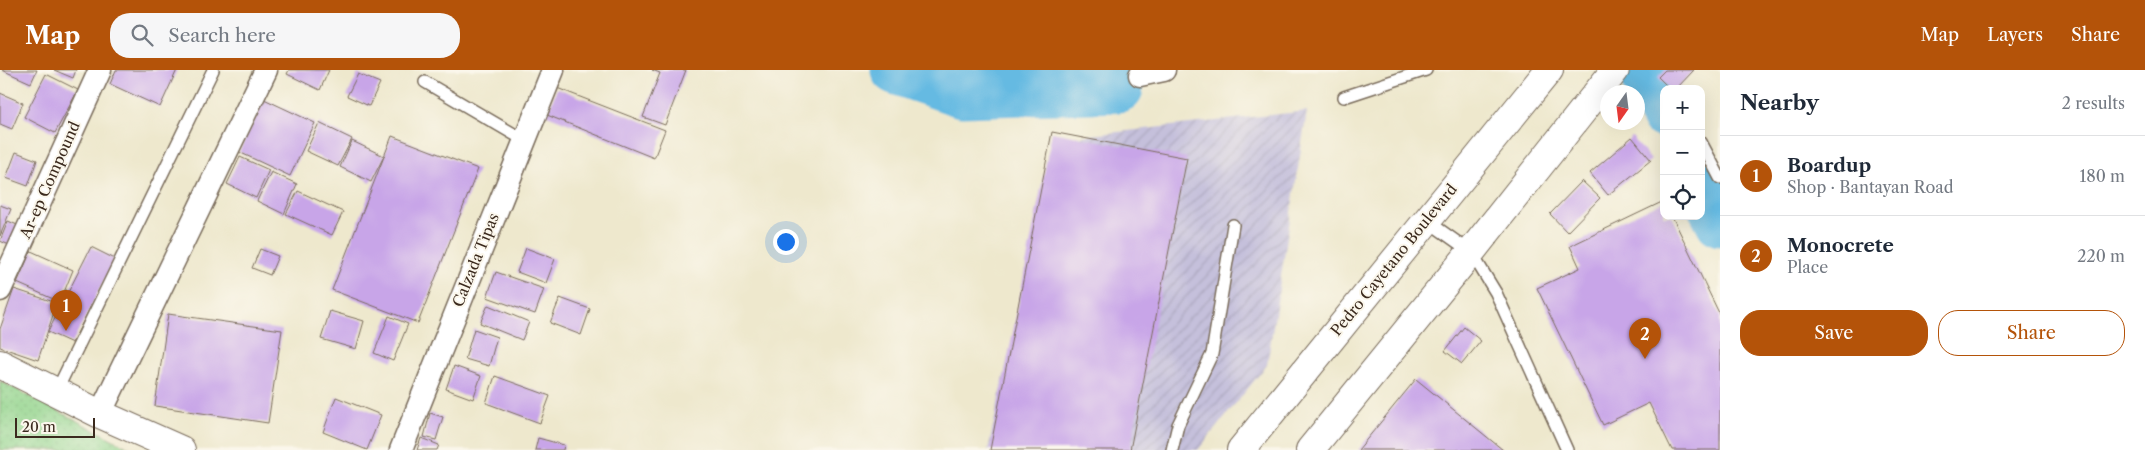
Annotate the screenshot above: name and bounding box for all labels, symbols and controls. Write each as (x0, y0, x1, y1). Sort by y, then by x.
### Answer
search box (110, 13, 460, 58)
text: Map (25, 21, 80, 50)
icon: search (128, 21, 156, 49)
text: Search here (168, 24, 276, 47)
text: Map (1921, 24, 1959, 46)
text: Layers (1987, 24, 2043, 46)
text: Share (2071, 24, 2120, 46)
north arrow (1600, 85, 1645, 130)
map controls (1660, 85, 1705, 220)
button: + (1660, 85, 1705, 130)
text: Nearby (1740, 90, 1819, 115)
text: 2 results (2062, 93, 2125, 113)
street label: Ar-ep Compound (15, 118, 84, 242)
button: − (1660, 130, 1705, 175)
text: Boardup (1787, 154, 1871, 177)
text: 1 (1752, 166, 1760, 186)
text: 180 m (2079, 166, 2125, 186)
button: locate (1660, 175, 1705, 220)
text: Shop · Bantayan Road (1787, 177, 1953, 197)
street label: Pedro Cayetano Boulevard (1326, 180, 1461, 339)
street label: Calzada Tipas (448, 210, 503, 309)
your location (773, 229, 799, 255)
text: Monocrete (1787, 234, 1894, 257)
text: 2 (1751, 246, 1761, 266)
text: 220 m (2077, 246, 2125, 266)
text: Place (1787, 257, 1828, 277)
pin: 1 (50, 290, 82, 331)
button: Save (1740, 310, 1928, 356)
button: Share (1938, 310, 2125, 356)
pin: 2 (1629, 318, 1661, 359)
scale bar (15, 415, 95, 438)
text: 20 m (22, 418, 56, 436)

